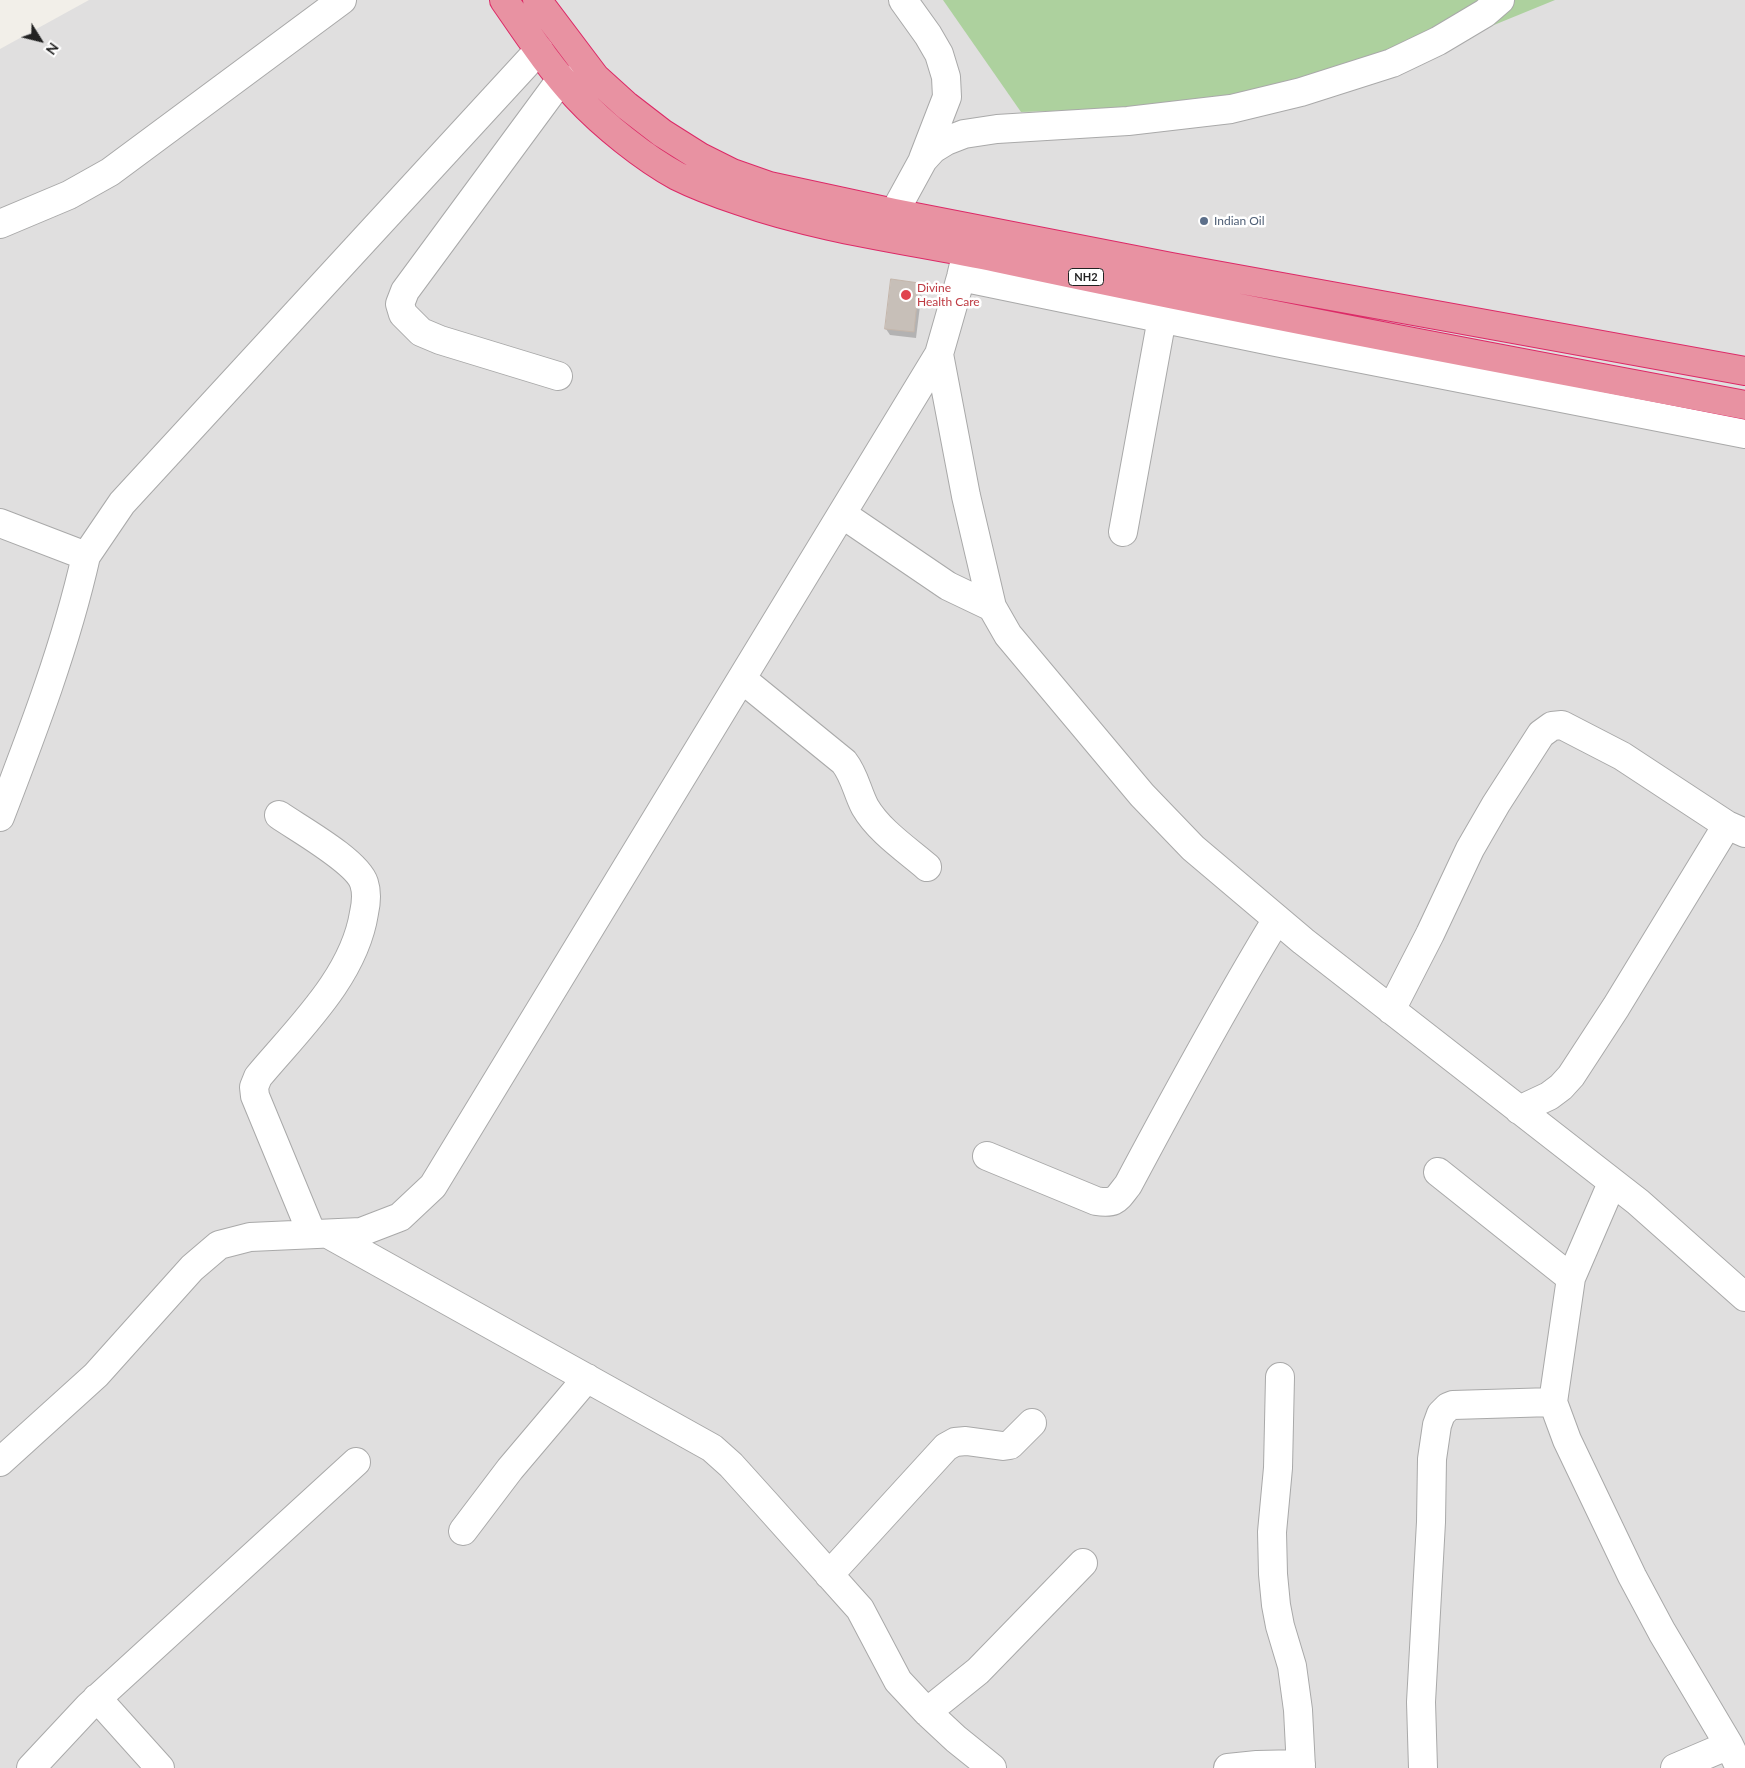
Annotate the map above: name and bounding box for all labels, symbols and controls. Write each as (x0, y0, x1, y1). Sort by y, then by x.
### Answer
north arrow (15, 15, 65, 65)
text: N (42, 40, 63, 58)
place label: Indian Oil (1214, 214, 1265, 228)
marker: Indian Oil (1198, 215, 1210, 227)
road number: NH2 (1068, 268, 1104, 286)
place label: Divine Health Care (917, 281, 980, 309)
marker: Divine Health Care (899, 288, 913, 302)

